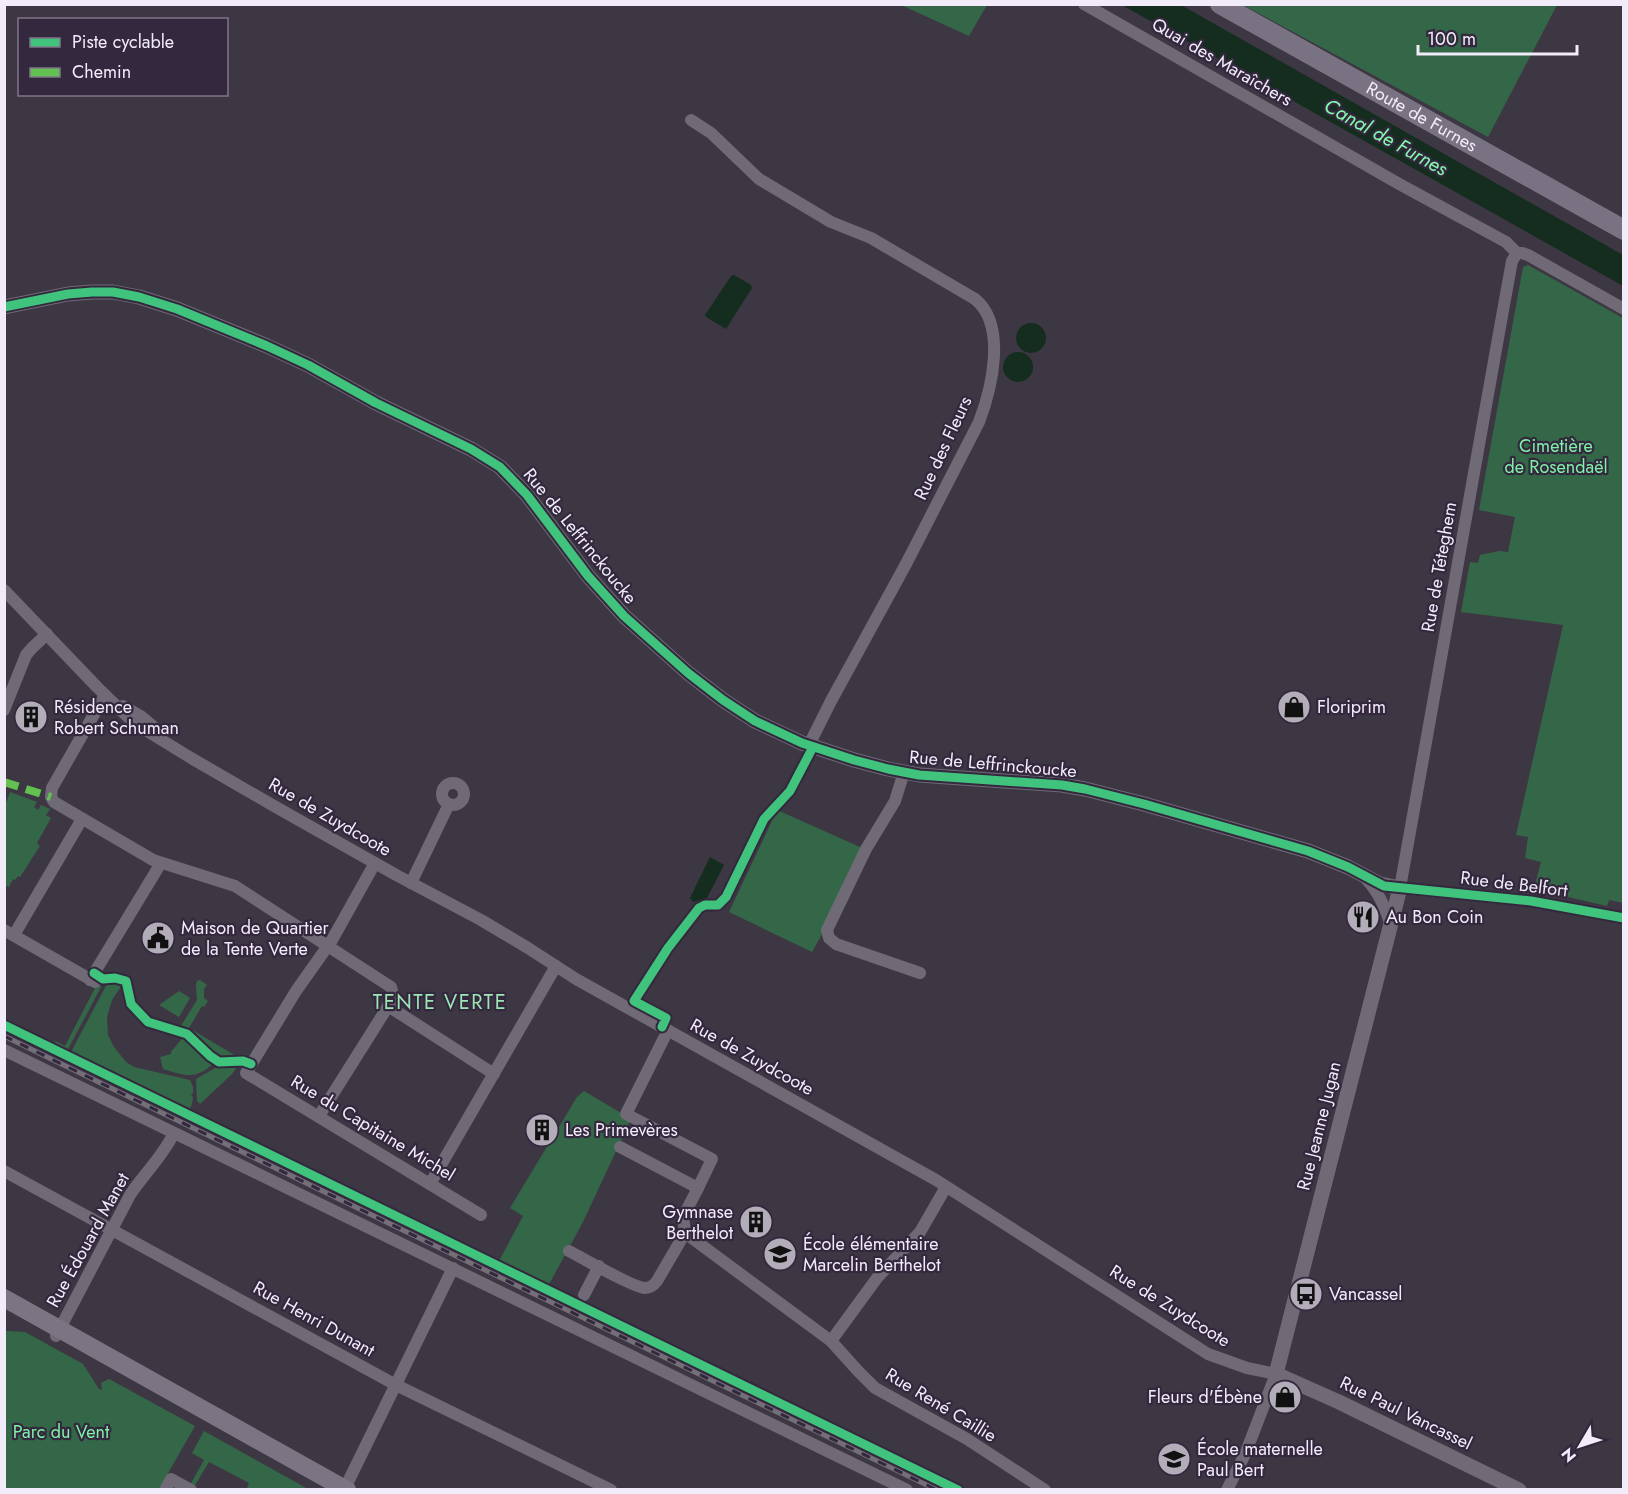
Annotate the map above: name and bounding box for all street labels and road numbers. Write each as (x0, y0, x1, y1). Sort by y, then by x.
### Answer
street label: Quai des Maraîchers (1147, 11, 1297, 113)
street label: Route de Furnes (1361, 75, 1482, 158)
street label: Rue des Fleurs (908, 392, 978, 504)
street label: Rue de Leffrinckoucke (517, 462, 643, 610)
street label: Rue de Téteghem (1415, 500, 1463, 634)
street label: Rue de Leffrinckoucke (908, 744, 1078, 784)
street label: Rue de Zuydcoote (264, 771, 396, 863)
street label: Rue de Belfort (1459, 865, 1570, 904)
street label: Rue de Zuydcoote (685, 1012, 819, 1102)
street label: Rue Jeanne Jugan (1290, 1059, 1348, 1193)
street label: Rue du Capitaine Michel (286, 1069, 460, 1187)
street label: Rue Édouard Manet (40, 1167, 136, 1312)
street label: Rue de Zuydcoote (1105, 1258, 1235, 1354)
street label: Rue Henri Dunant (248, 1275, 380, 1364)
street label: Rue René Caillie (880, 1362, 1002, 1448)
street label: Rue Paul Vancassel (1335, 1370, 1477, 1456)

